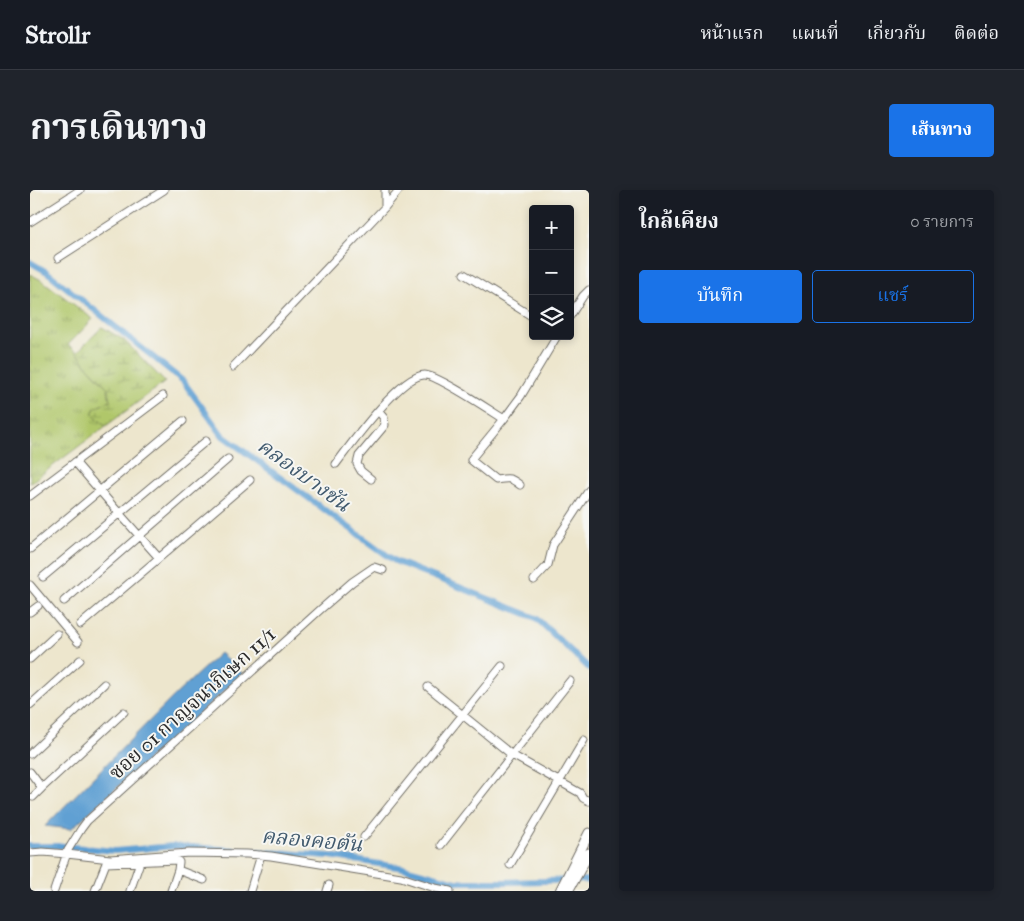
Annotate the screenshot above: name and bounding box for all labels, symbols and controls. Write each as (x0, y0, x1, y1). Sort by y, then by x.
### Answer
text: Strollr (25, 20, 90, 50)
text: หน้าแรก (700, 22, 763, 44)
text: แผนที่ (791, 22, 839, 44)
text: เกี่ยวกับ (867, 22, 926, 44)
text: ติดต่อ (954, 22, 999, 44)
button: เส้นทาง (889, 104, 994, 157)
text: การเดินทาง (30, 106, 208, 149)
map controls (529, 205, 574, 340)
button: + (529, 205, 574, 250)
text: ใกล้เคียง (639, 208, 719, 234)
text: 0 รายการ (910, 212, 974, 231)
button: − (529, 250, 574, 295)
button: บันทึก (639, 270, 802, 323)
button: แชร์ (812, 270, 974, 323)
button: layers (529, 295, 574, 340)
water label: คลองบางชัน (252, 433, 356, 518)
street label: ซอย 01 กาญจนาภิเษก 11/1 (104, 622, 280, 784)
water label: คลองคอตัน (260, 823, 364, 857)

